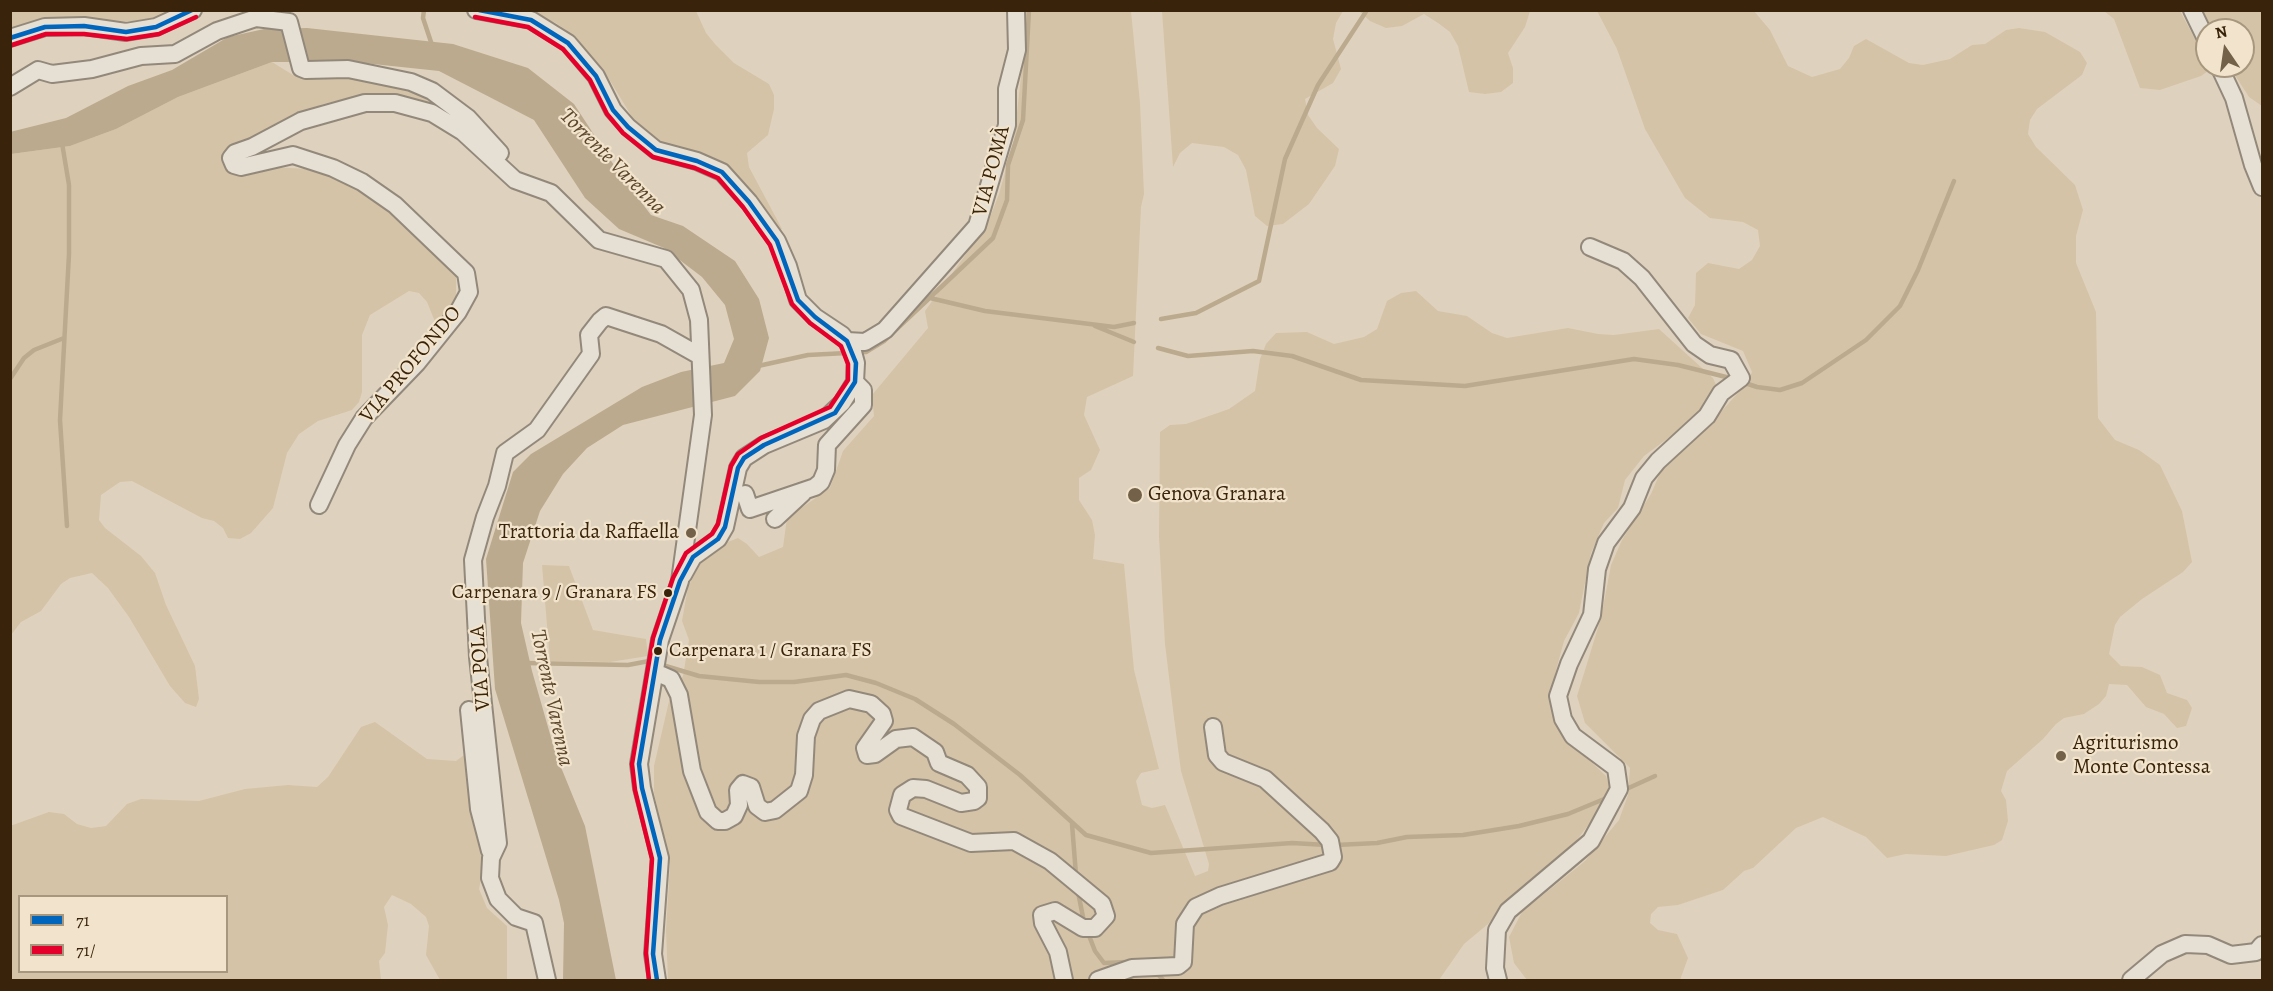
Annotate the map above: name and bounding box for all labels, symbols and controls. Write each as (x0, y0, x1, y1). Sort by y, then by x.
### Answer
north arrow (2195, 18, 2255, 78)
text: N (2213, 20, 2230, 44)
water label: Torrente Varenna (553, 103, 671, 221)
street label: VIA POMÀ (968, 123, 1016, 219)
street label: VIA PROFONDO (355, 301, 467, 429)
place label: Genova Granara (1148, 482, 1286, 508)
marker: Genova Granara (1126, 486, 1144, 504)
place label: Trattoria da Raffaella (499, 520, 679, 546)
marker: Trattoria da Raffaella (684, 526, 698, 540)
place label: Carpenara 9 / Granara FS (452, 581, 657, 605)
marker: Carpenara 9 / Granara FS (662, 587, 674, 599)
street label: VIA POLA (465, 624, 497, 712)
water label: Torrente Varenna (524, 627, 578, 769)
place label: Carpenara 1 / Granara FS (669, 639, 872, 663)
marker: Carpenara 1 / Granara FS (652, 645, 664, 657)
place label: Agriturismo Monte Contessa (2073, 731, 2211, 781)
marker: Agriturismo Monte Contessa (2054, 749, 2068, 763)
legend (18, 895, 228, 973)
text: 71 (76, 908, 90, 932)
text: 71/ (76, 938, 96, 962)

